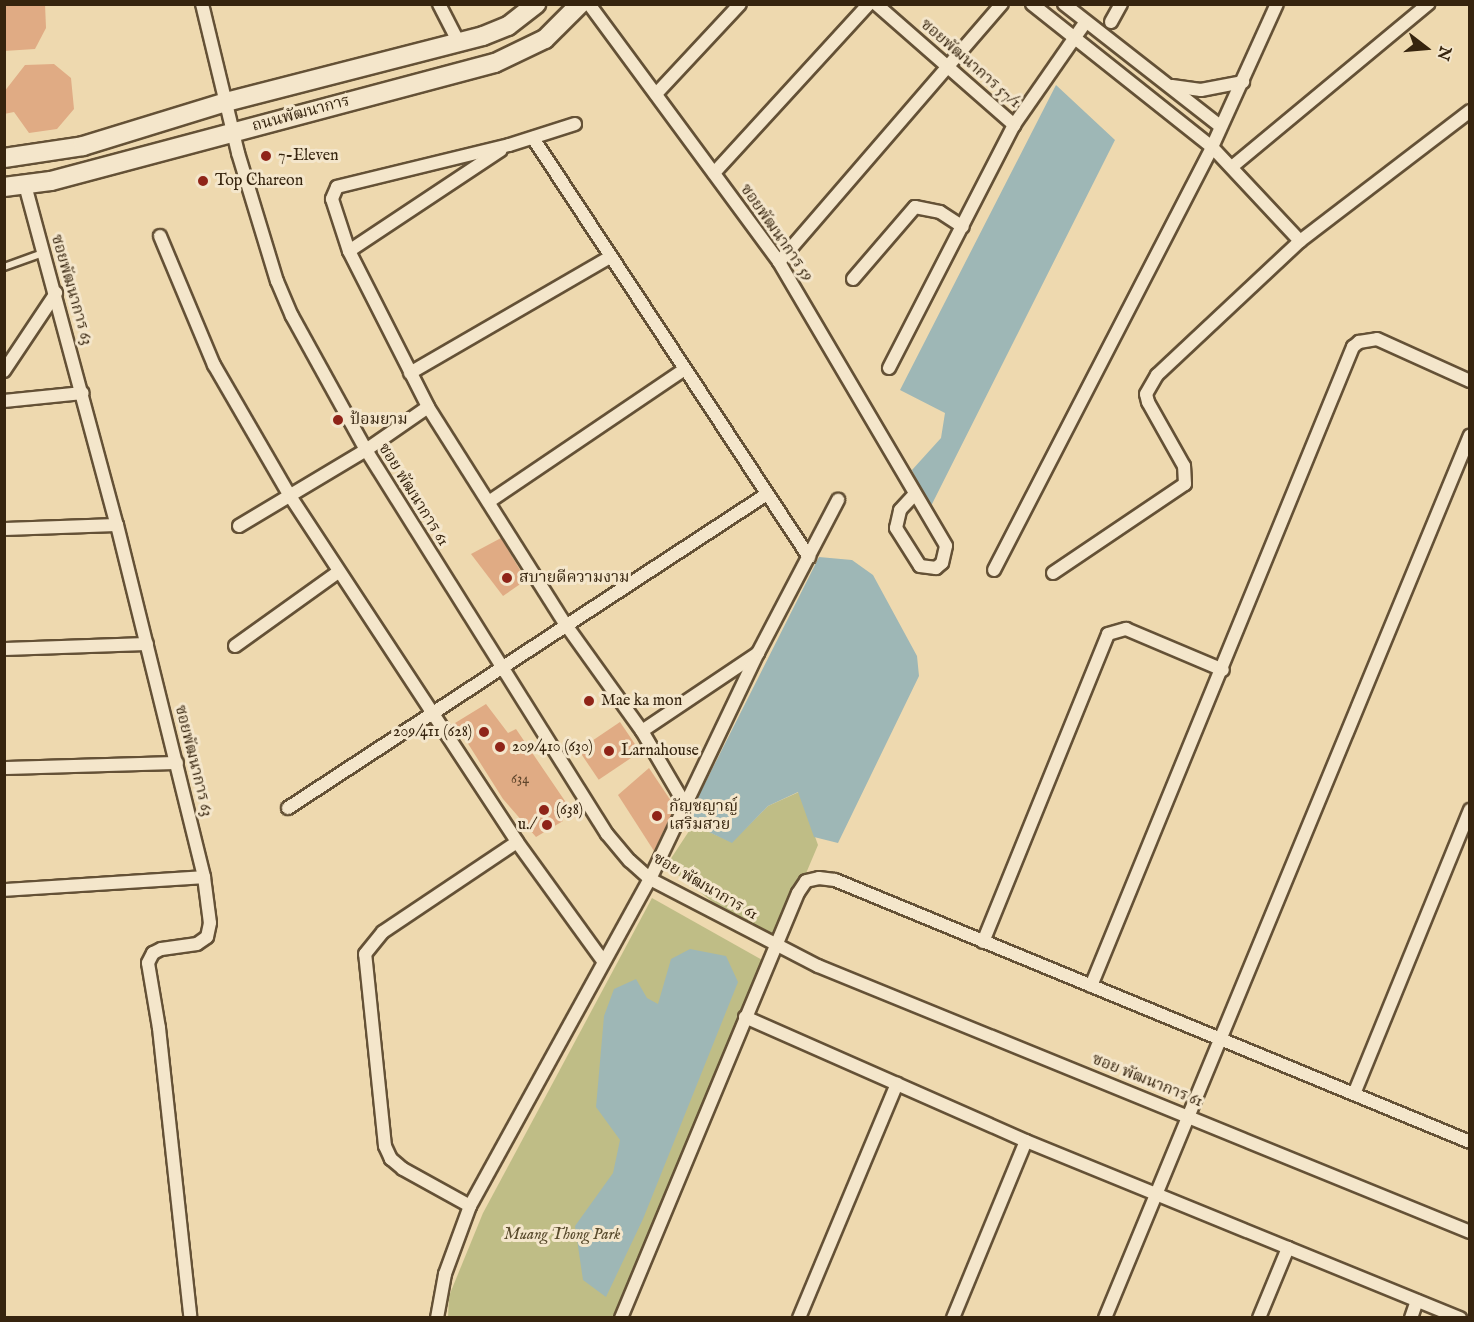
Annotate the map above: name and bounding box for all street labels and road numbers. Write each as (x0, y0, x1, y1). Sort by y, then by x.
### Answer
street label: ซอยพัฒนาการ 57/1 (916, 15, 1024, 113)
street label: ถนนพัฒนาการ (250, 92, 352, 136)
street label: ซอยพัฒนาการ 59 (735, 181, 817, 285)
street label: ซอยพัฒนาการ 63 (46, 232, 96, 348)
street label: ซอย พัฒนาการ 61 (374, 440, 452, 550)
street label: ซอยพัฒนาการ 63 (170, 703, 216, 819)
street label: ซอย พัฒนาการ 61 (649, 849, 761, 925)
street label: ซอย พัฒนาการ 61 (1089, 1050, 1205, 1112)

